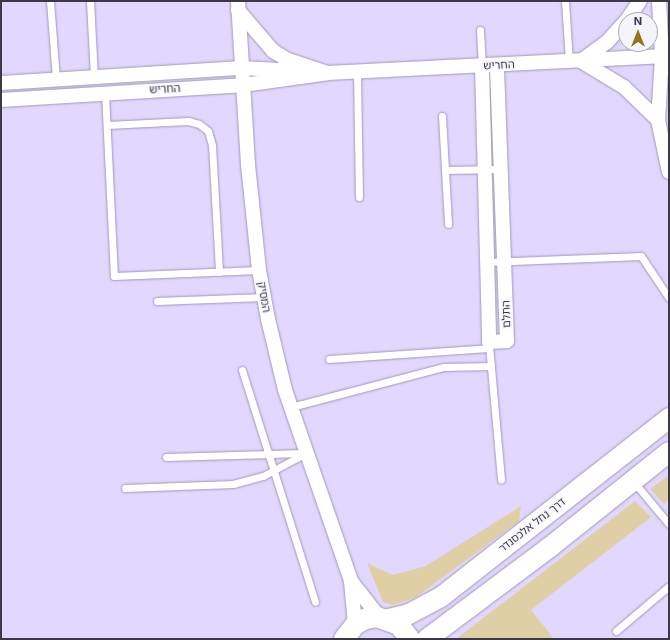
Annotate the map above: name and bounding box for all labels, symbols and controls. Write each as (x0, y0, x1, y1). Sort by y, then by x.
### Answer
north arrow (618, 12, 658, 52)
text: N (634, 14, 642, 28)
street label: החריש (483, 58, 515, 72)
street label: החריש (149, 82, 181, 96)
street label: המסיק (255, 281, 273, 313)
street label: התלם (499, 300, 513, 328)
street label: דרך נחל אלכסנדר (496, 495, 568, 555)

